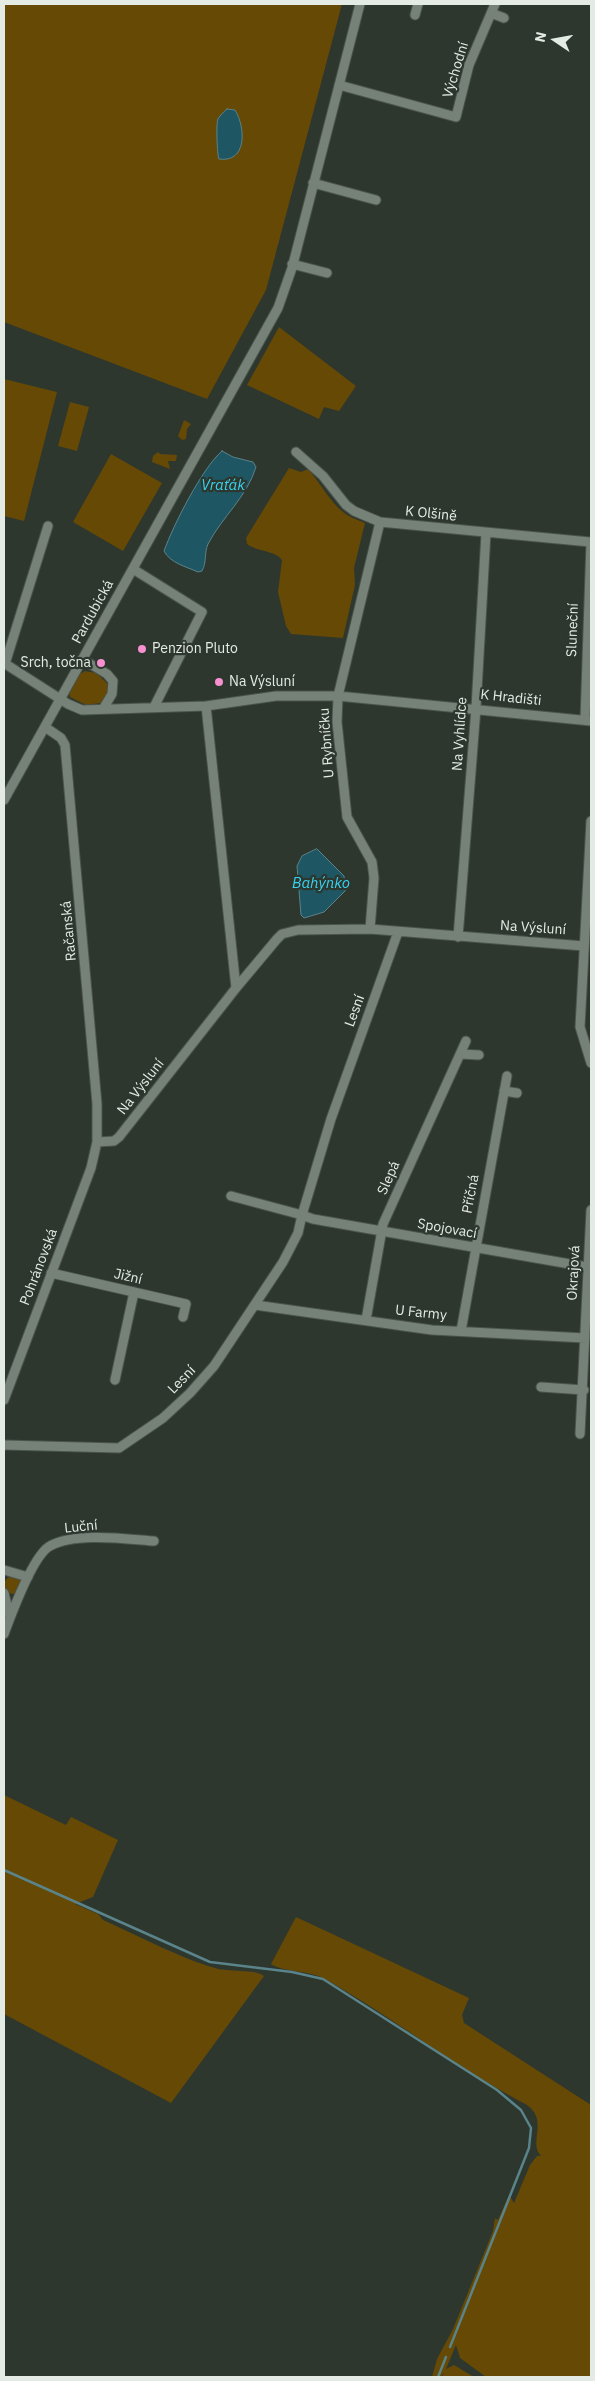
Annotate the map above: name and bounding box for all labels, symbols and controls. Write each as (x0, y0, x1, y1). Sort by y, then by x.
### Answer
north arrow (530, 15, 580, 65)
text: N (530, 30, 550, 44)
street label: Východní (440, 40, 472, 100)
water label: Vraťák (201, 477, 245, 495)
street label: K Olšině (404, 503, 458, 525)
street label: Pardubická (69, 577, 117, 647)
street label: Sluneční (564, 603, 582, 657)
place label: Penzion Pluto (152, 641, 238, 657)
marker: Penzion Pluto (136, 643, 148, 655)
place label: Srch, točna (21, 655, 91, 671)
marker: Srch, točna (95, 657, 107, 669)
place label: Na Výsluní (229, 674, 295, 690)
marker: Na Výsluní (213, 676, 225, 688)
street label: K Hradišti (480, 686, 542, 710)
street label: Na Vyhlídce (449, 696, 471, 772)
street label: U Rybníčku (316, 707, 338, 779)
water label: Bahýnko (292, 875, 350, 893)
street label: Račanská (58, 900, 80, 962)
street label: Na Výsluní (499, 917, 567, 939)
street label: Lesní (341, 993, 369, 1029)
street label: Na Výsluní (114, 1056, 168, 1118)
street label: Slepá (374, 1158, 404, 1198)
street label: Příčná (459, 1173, 483, 1215)
street label: Spojovací (416, 1216, 478, 1242)
street label: Pohránovská (17, 1226, 61, 1308)
street label: Okrajová (564, 1245, 584, 1301)
street label: Jižní (112, 1266, 144, 1288)
street label: U Farmy (394, 1302, 448, 1324)
street label: Lesní (165, 1362, 199, 1398)
street label: Luční (64, 1517, 98, 1537)

